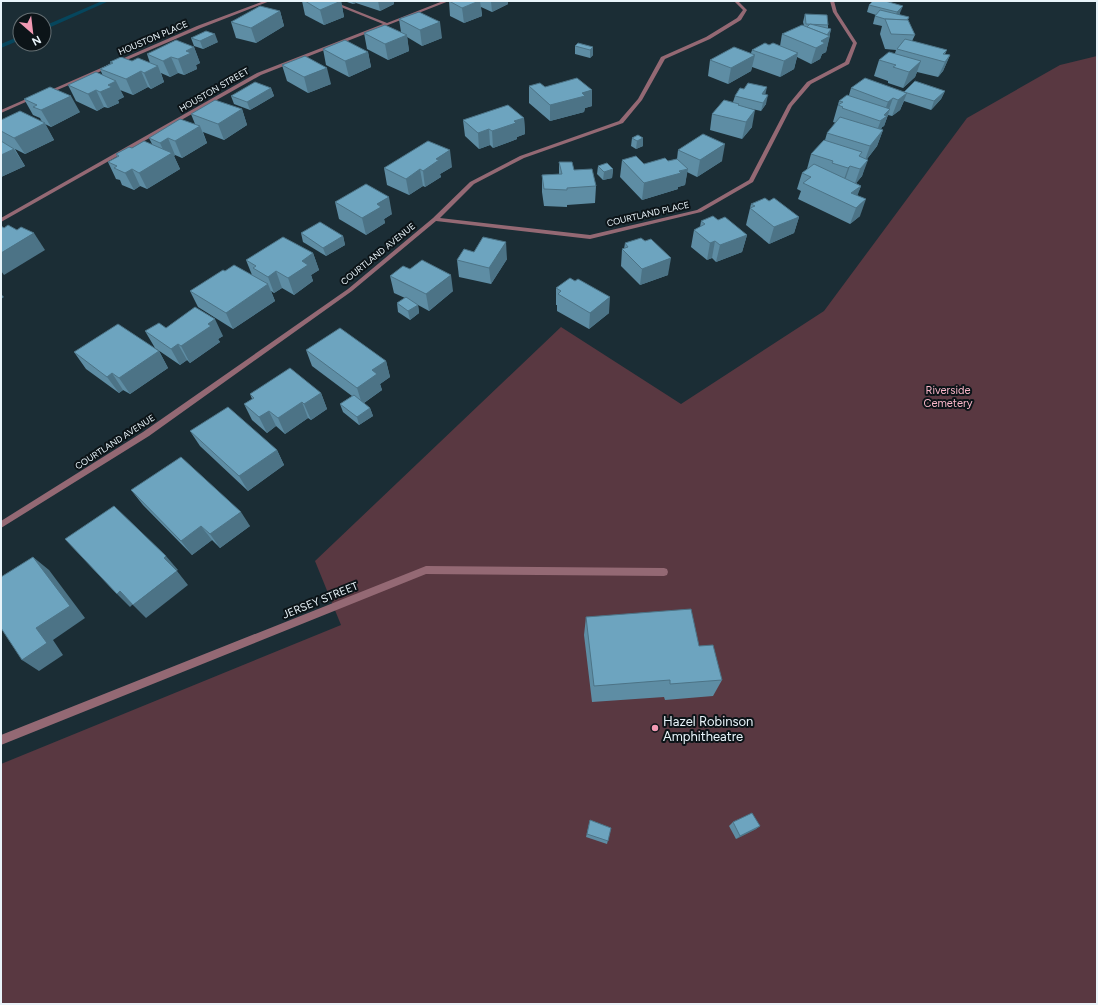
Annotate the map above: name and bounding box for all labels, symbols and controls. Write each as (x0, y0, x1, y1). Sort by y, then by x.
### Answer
north arrow (12, 12, 52, 52)
street label: HOUSTON PLACE (116, 18, 189, 57)
text: N (30, 33, 43, 48)
street label: HOUSTON STREET (177, 65, 251, 114)
street label: COURTLAND PLACE (606, 199, 690, 228)
street label: COURTLAND AVENUE (338, 220, 417, 287)
park label: Riverside Cemetery (924, 384, 973, 410)
street label: COURTLAND AVENUE (73, 412, 157, 471)
street label: JERSEY STREET (280, 579, 360, 622)
place label: Hazel Robinson Amphitheatre (663, 714, 753, 744)
marker: Hazel Robinson Amphitheatre (650, 723, 660, 733)

